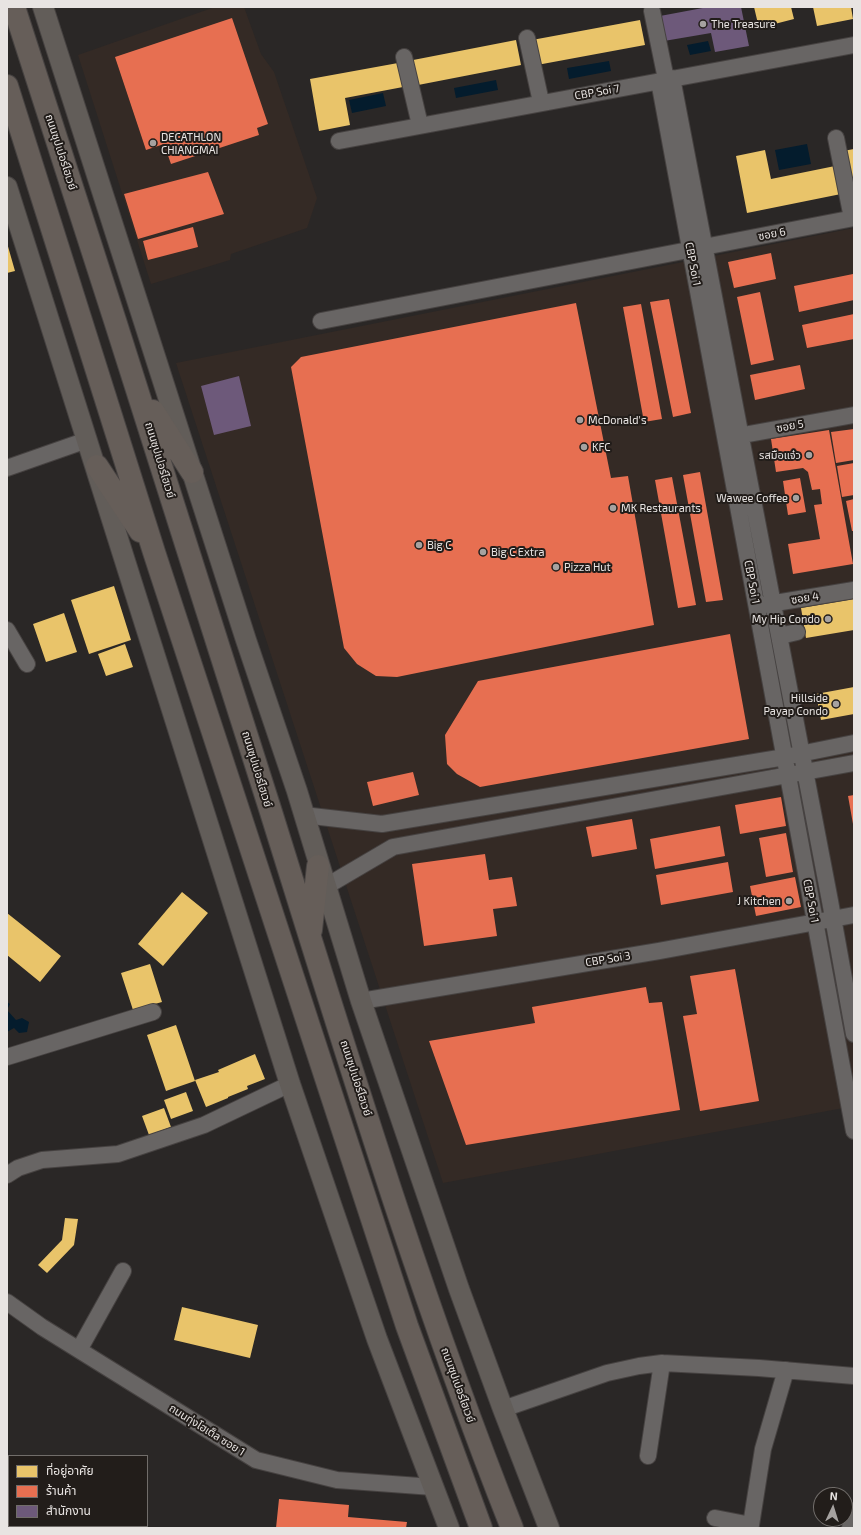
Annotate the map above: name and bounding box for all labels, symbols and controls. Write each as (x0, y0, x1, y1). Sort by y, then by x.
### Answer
place label: The Treasure (711, 17, 776, 31)
marker: The Treasure (698, 19, 708, 29)
street label: CBP Soi 7 (574, 82, 620, 102)
street label: ถนนซุปเปอร์ไฮเวย์ (43, 112, 79, 192)
place label: DECATHLON CHIANGMAI (161, 130, 221, 156)
marker: DECATHLON CHIANGMAI (148, 138, 158, 148)
street label: ซอย 6 (757, 225, 787, 243)
street label: CBP Soi 1 (682, 241, 704, 287)
place label: McDonald's (588, 413, 646, 427)
marker: McDonald's (575, 415, 585, 425)
street label: ซอย 5 (775, 417, 805, 435)
street label: ถนนซุปเปอร์ไฮเวย์ (142, 420, 178, 500)
place label: KFC (592, 440, 611, 454)
marker: KFC (579, 442, 589, 452)
place label: รสมือแจ๋ว (759, 448, 801, 462)
marker: รสมือแจ๋ว (804, 450, 814, 460)
place label: Wawee Coffee (716, 491, 788, 505)
marker: Wawee Coffee (791, 493, 801, 503)
place label: MK Restaurants (621, 501, 701, 515)
marker: MK Restaurants (608, 503, 618, 513)
place label: Big C (427, 538, 451, 552)
marker: Big C (414, 540, 424, 550)
place label: Big C Extra (491, 545, 544, 559)
marker: Big C Extra (478, 547, 488, 557)
street label: CBP Soi 1 (741, 559, 763, 605)
place label: Pizza Hut (564, 560, 611, 574)
marker: Pizza Hut (551, 562, 561, 572)
street label: ซอย 4 (790, 589, 820, 607)
place label: My Hip Condo (752, 612, 820, 626)
marker: My Hip Condo (823, 614, 833, 624)
place label: Hillside Payap Condo (763, 691, 828, 717)
marker: Hillside Payap Condo (831, 699, 841, 709)
street label: ถนนซุปเปอร์ไฮเวย์ (239, 729, 275, 809)
street label: CBP Soi 1 (800, 878, 822, 924)
place label: J Kitchen (737, 894, 781, 908)
marker: J Kitchen (784, 896, 794, 906)
street label: CBP Soi 3 (584, 949, 632, 969)
street label: ถนนซุปเปอร์ไฮเวย์ (338, 1038, 374, 1118)
street label: ถนนซุปเปอร์ไฮเวย์ (438, 1346, 478, 1424)
street label: ถนนทุ่งโฮเต็ล ซอย 1 (167, 1401, 247, 1459)
legend (8, 1455, 148, 1527)
text: ที่อยู่อาศัย (46, 1463, 94, 1477)
text: ร้านค้า (46, 1483, 76, 1497)
north arrow (813, 1487, 853, 1527)
text: N (829, 1489, 838, 1502)
text: สำนักงาน (46, 1503, 91, 1517)

